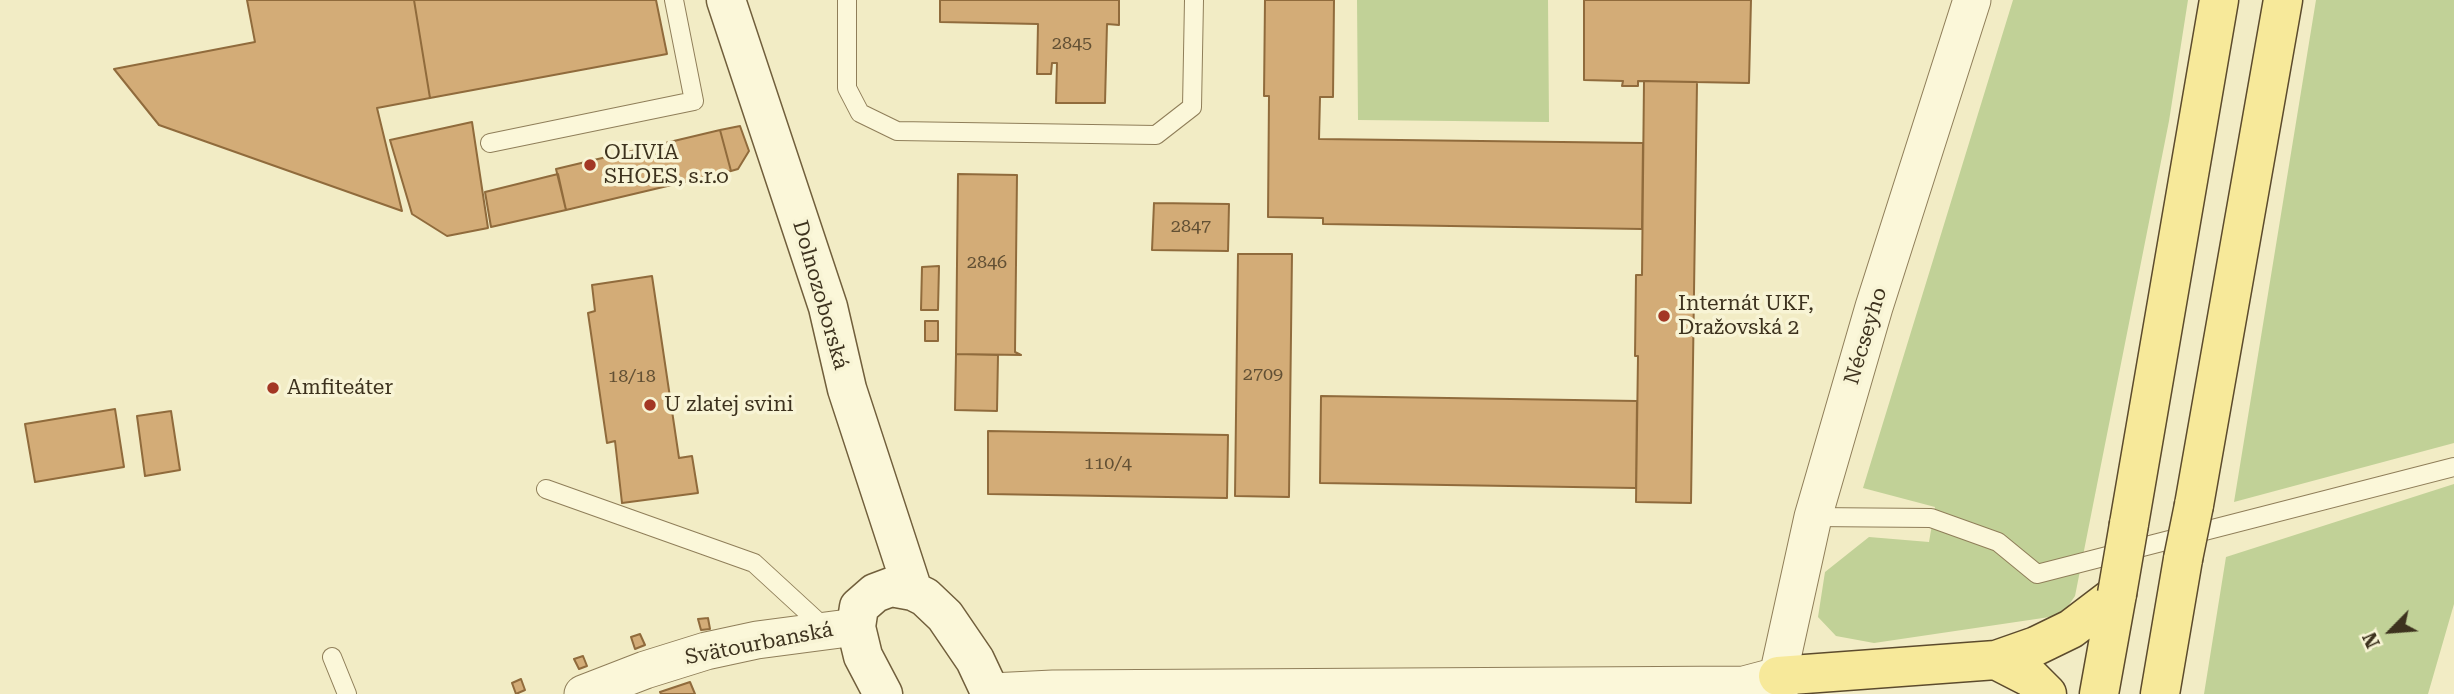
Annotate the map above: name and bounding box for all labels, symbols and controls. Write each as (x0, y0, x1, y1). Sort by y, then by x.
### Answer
house number: 2845 (1052, 33, 1092, 55)
place label: OLIVIA SHOES, s.r.o (604, 140, 729, 190)
marker: OLIVIA SHOES, s.r.o (582, 157, 598, 173)
house number: 2847 (1171, 216, 1211, 238)
street label: Dolnozoborská (787, 218, 853, 372)
house number: 2846 (967, 252, 1007, 274)
street label: Nécseyho (1839, 284, 1893, 388)
place label: Internát UKF, Dražovská 2 (1678, 291, 1814, 341)
marker: Internát UKF, Dražovská 2 (1656, 308, 1672, 324)
house number: 2709 (1243, 364, 1283, 386)
house number: 18/18 (608, 366, 656, 388)
place label: Amfiteáter (287, 375, 393, 401)
marker: Amfiteáter (265, 380, 281, 396)
place label: U zlatej svini (664, 392, 793, 418)
marker: U zlatej svini (642, 397, 658, 413)
house number: 110/4 (1084, 453, 1132, 475)
north arrow (2356, 596, 2426, 666)
street label: Svätourbanská (683, 617, 835, 671)
text: N (2358, 629, 2385, 652)

